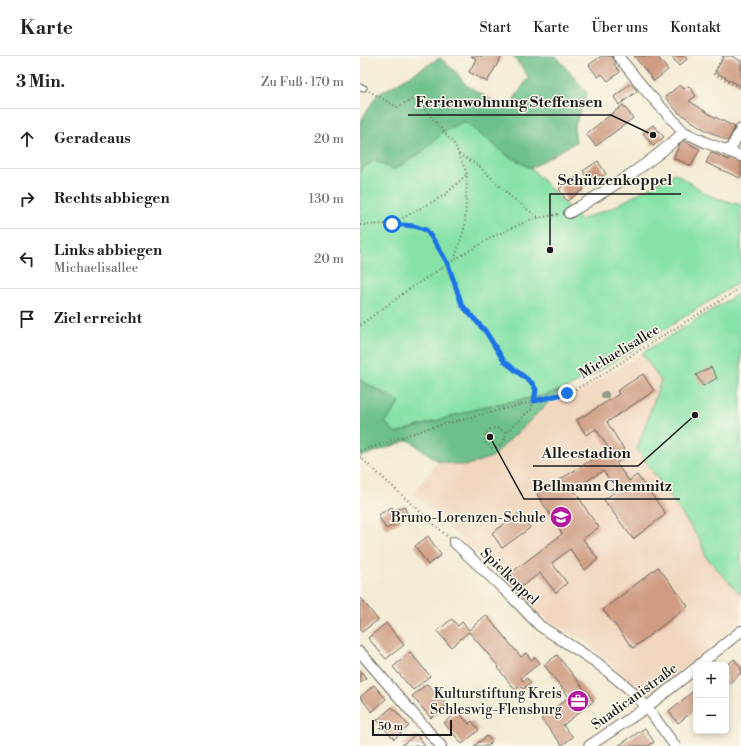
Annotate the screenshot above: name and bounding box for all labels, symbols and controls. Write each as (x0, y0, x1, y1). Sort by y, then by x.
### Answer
text: Karte (20, 16, 73, 40)
text: Start (479, 19, 511, 37)
text: Karte (533, 19, 569, 37)
text: Über uns (591, 19, 648, 37)
text: Kontakt (670, 19, 721, 37)
text: 3 Min. (16, 71, 65, 93)
text: Zu Fuß · 170 m (261, 74, 344, 90)
callout: Ferienwohnung Steffensen (408, 88, 611, 115)
text: Ferienwohnung Steffensen (416, 93, 603, 112)
icon: ahead (16, 128, 38, 150)
text: Geradeaus (54, 129, 131, 148)
text: 20 m (314, 131, 344, 147)
callout: Schützenkoppel (550, 167, 681, 194)
text: Schützenkoppel (558, 171, 672, 190)
icon: right (16, 188, 38, 210)
text: Rechts abbiegen (54, 189, 170, 208)
text: 130 m (309, 191, 344, 207)
route start (383, 215, 401, 233)
text: Links abbiegen (54, 241, 162, 260)
icon: left (16, 248, 38, 270)
text: 20 m (314, 251, 344, 267)
text: Michaelisallee (54, 260, 138, 276)
icon: arrive (16, 308, 38, 330)
text: Ziel erreicht (54, 309, 142, 328)
street label: Michaelisallee (576, 321, 663, 383)
route end (558, 384, 576, 402)
callout: Alleestadion (533, 439, 638, 466)
text: Alleestadion (540, 444, 632, 463)
callout: Bellmann Chemnitz (524, 472, 680, 499)
text: Bellmann Chemnitz (532, 477, 672, 496)
school or university icon: Bruno-Lorenzen-Schule (548, 504, 574, 530)
place label: Bruno-Lorenzen-Schule (390, 509, 546, 527)
street label: Spielkoppel (476, 544, 542, 609)
street label: Suadicanistraße (588, 660, 681, 734)
map controls (693, 662, 729, 734)
button: + (693, 662, 729, 698)
place label: Kulturstiftung Kreis Schleswig-Flensburg (430, 685, 563, 719)
office icon: Kulturstiftung Kreis Schleswig-Flensburg (565, 688, 591, 714)
button: − (693, 698, 729, 734)
scale bar (372, 718, 452, 737)
text: 50 m (378, 720, 403, 734)

